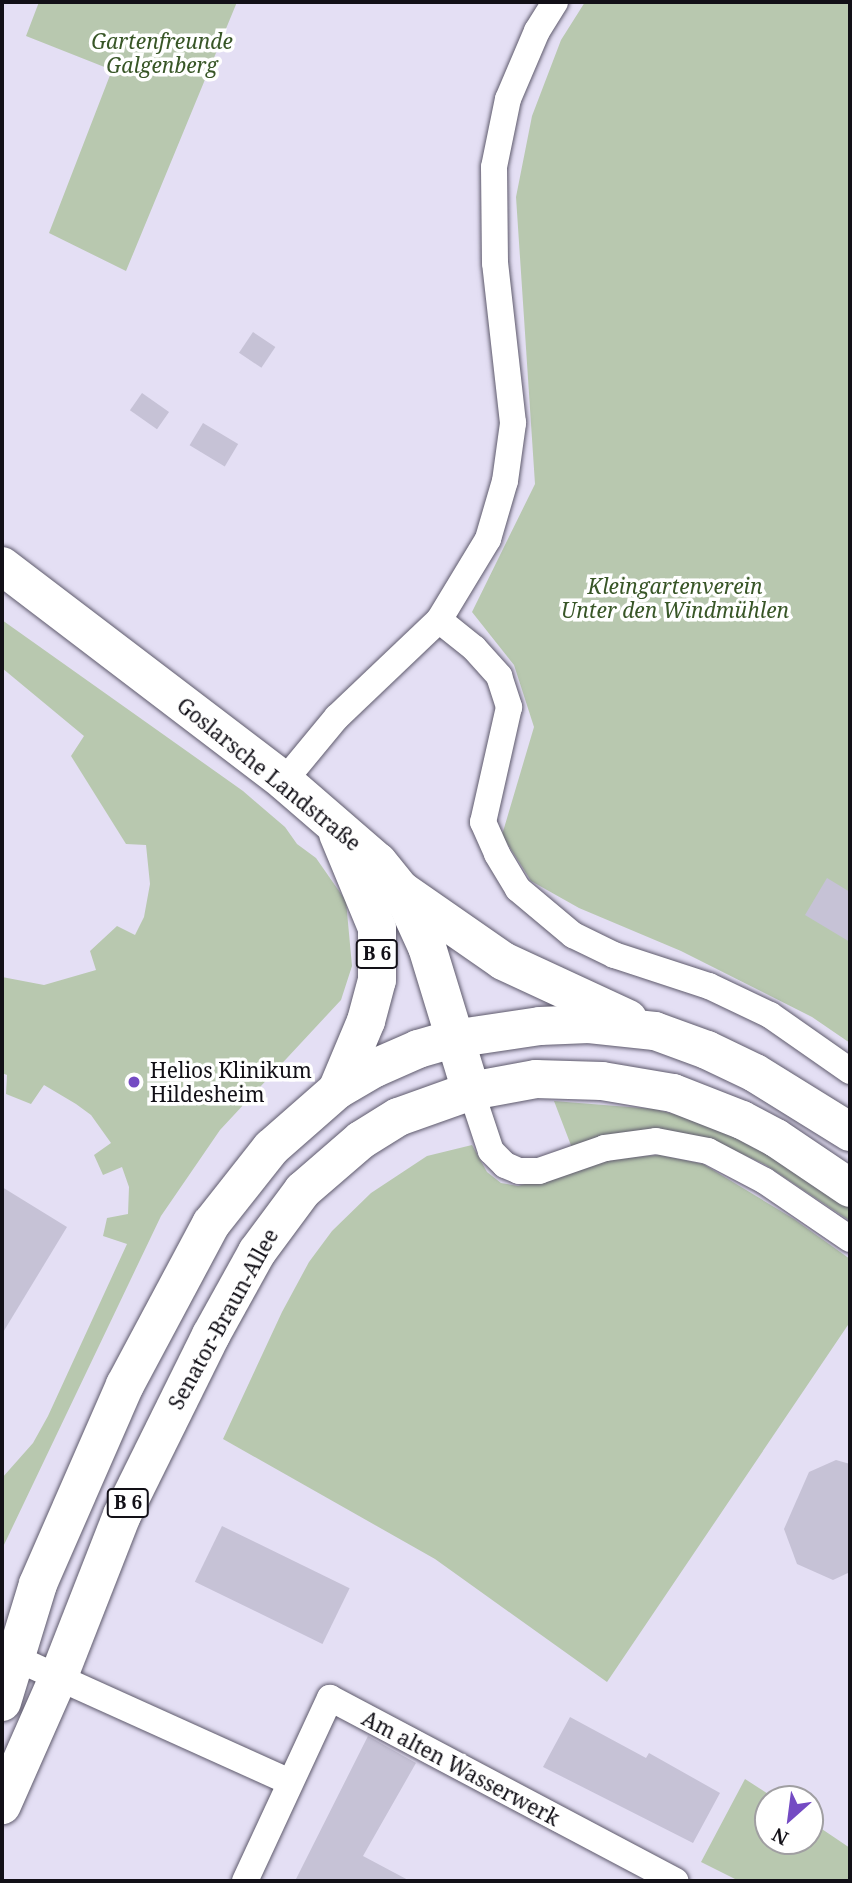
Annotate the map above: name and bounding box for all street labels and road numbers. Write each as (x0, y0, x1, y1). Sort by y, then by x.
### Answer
street label: Goslarsche Landstraße (172, 692, 366, 856)
road number: B 6 (354, 938, 400, 970)
street label: Senator-Braun-Allee (163, 1224, 283, 1414)
road number: B 6 (105, 1488, 151, 1518)
street label: Am alten Wasserwerk (358, 1705, 564, 1831)

